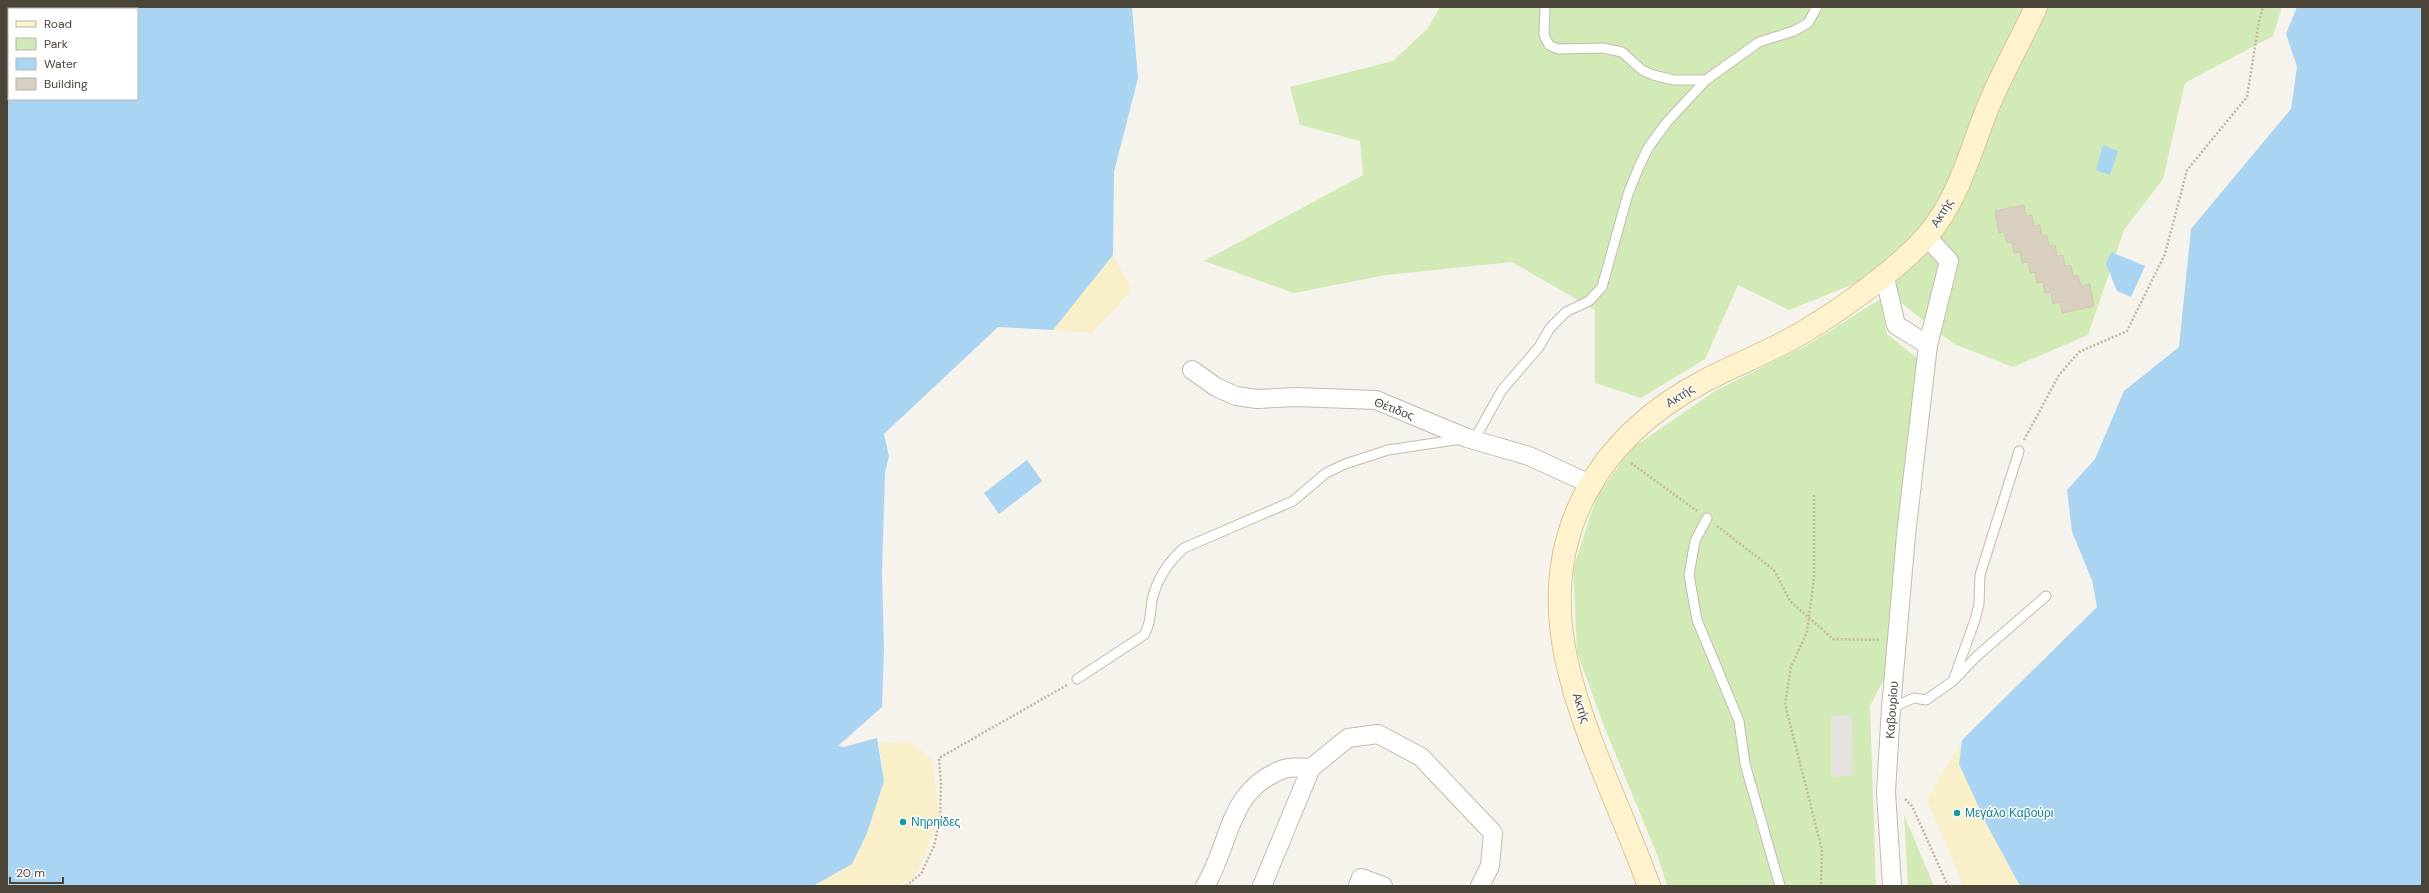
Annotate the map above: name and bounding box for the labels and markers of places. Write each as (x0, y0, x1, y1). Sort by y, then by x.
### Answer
place label: Μεγάλο Καβούρι (1965, 805, 2054, 821)
marker: Μεγάλο Καβούρι (1952, 808, 1962, 818)
place label: Νηρηίδες (911, 814, 961, 830)
marker: Νηρηίδες (898, 817, 908, 827)

